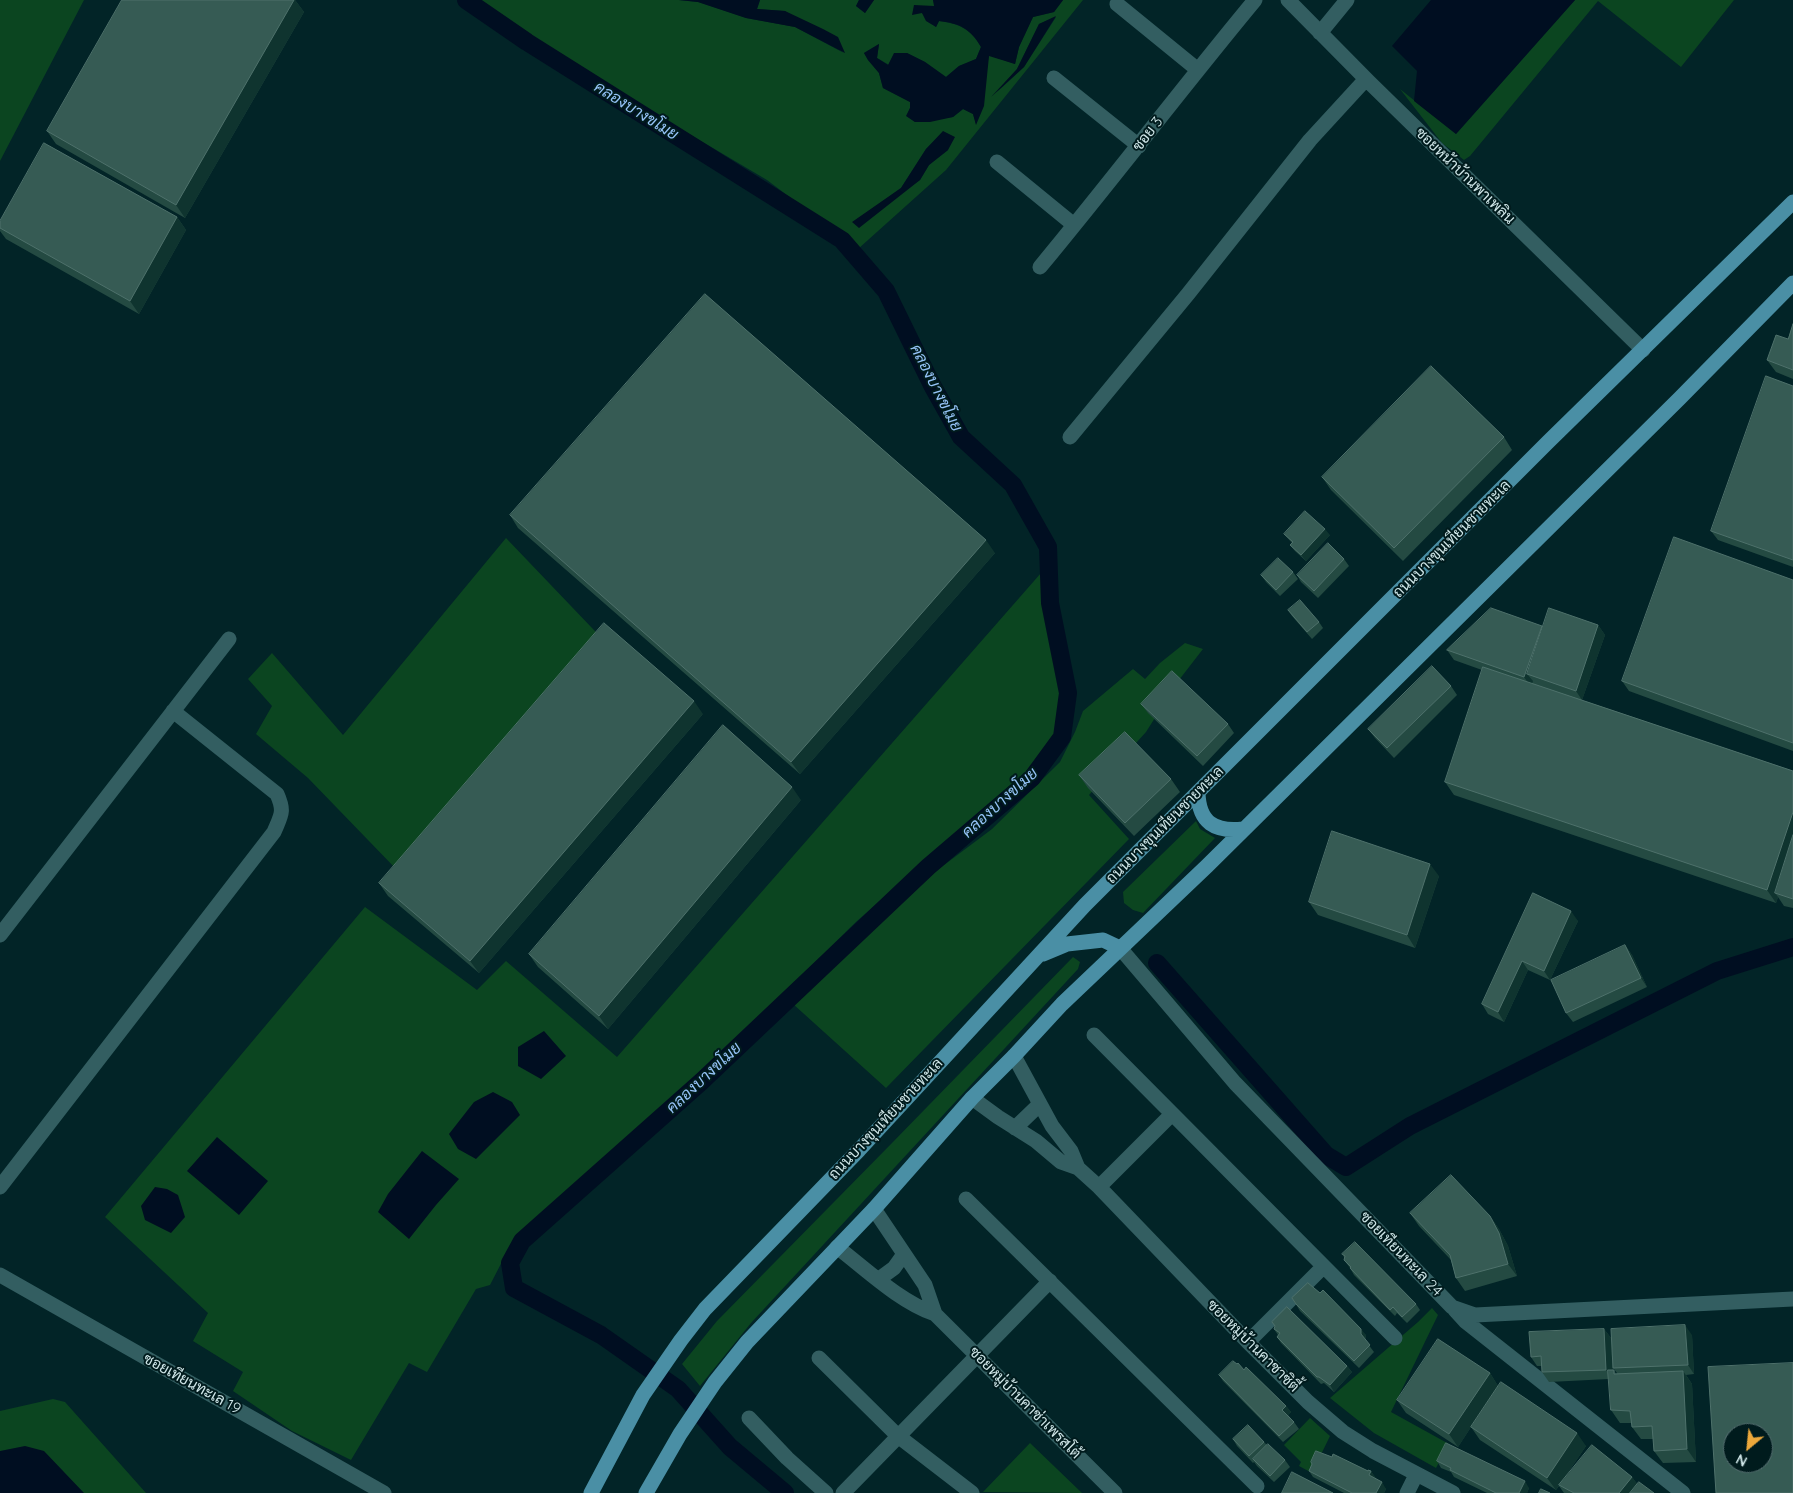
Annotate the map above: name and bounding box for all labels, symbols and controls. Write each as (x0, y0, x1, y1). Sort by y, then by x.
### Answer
water label: คลองบางขโมย (590, 78, 682, 144)
street label: ซอย 3 (1129, 113, 1167, 155)
street label: ซอยหน้าบ้านพาเพลิน (1412, 124, 1518, 228)
water label: คลองบางขโมย (906, 341, 966, 435)
street label: ถนนบางขุนเทียนชายทะเล (1389, 476, 1515, 602)
street label: ถนนบางขุนเทียนชายทะเล (1102, 762, 1228, 888)
water label: คลองบางขโมย (958, 764, 1042, 842)
water label: คลองบางขโมย (663, 1038, 745, 1118)
street label: ถนนบางขุนเทียนชายทะเล (825, 1055, 947, 1183)
street label: ซอยเทียนทะเล 24 (1356, 1208, 1446, 1300)
street label: ซอยหมู่บ้านคาซาซิตี้ (1203, 1296, 1303, 1396)
street label: ซอยหมู่บ้านคาซ่าเพรสโต้ (965, 1343, 1085, 1463)
street label: ซอยเทียนทะเล 19 (140, 1350, 244, 1418)
north arrow (1723, 1423, 1773, 1473)
text: N (1733, 1450, 1750, 1471)

